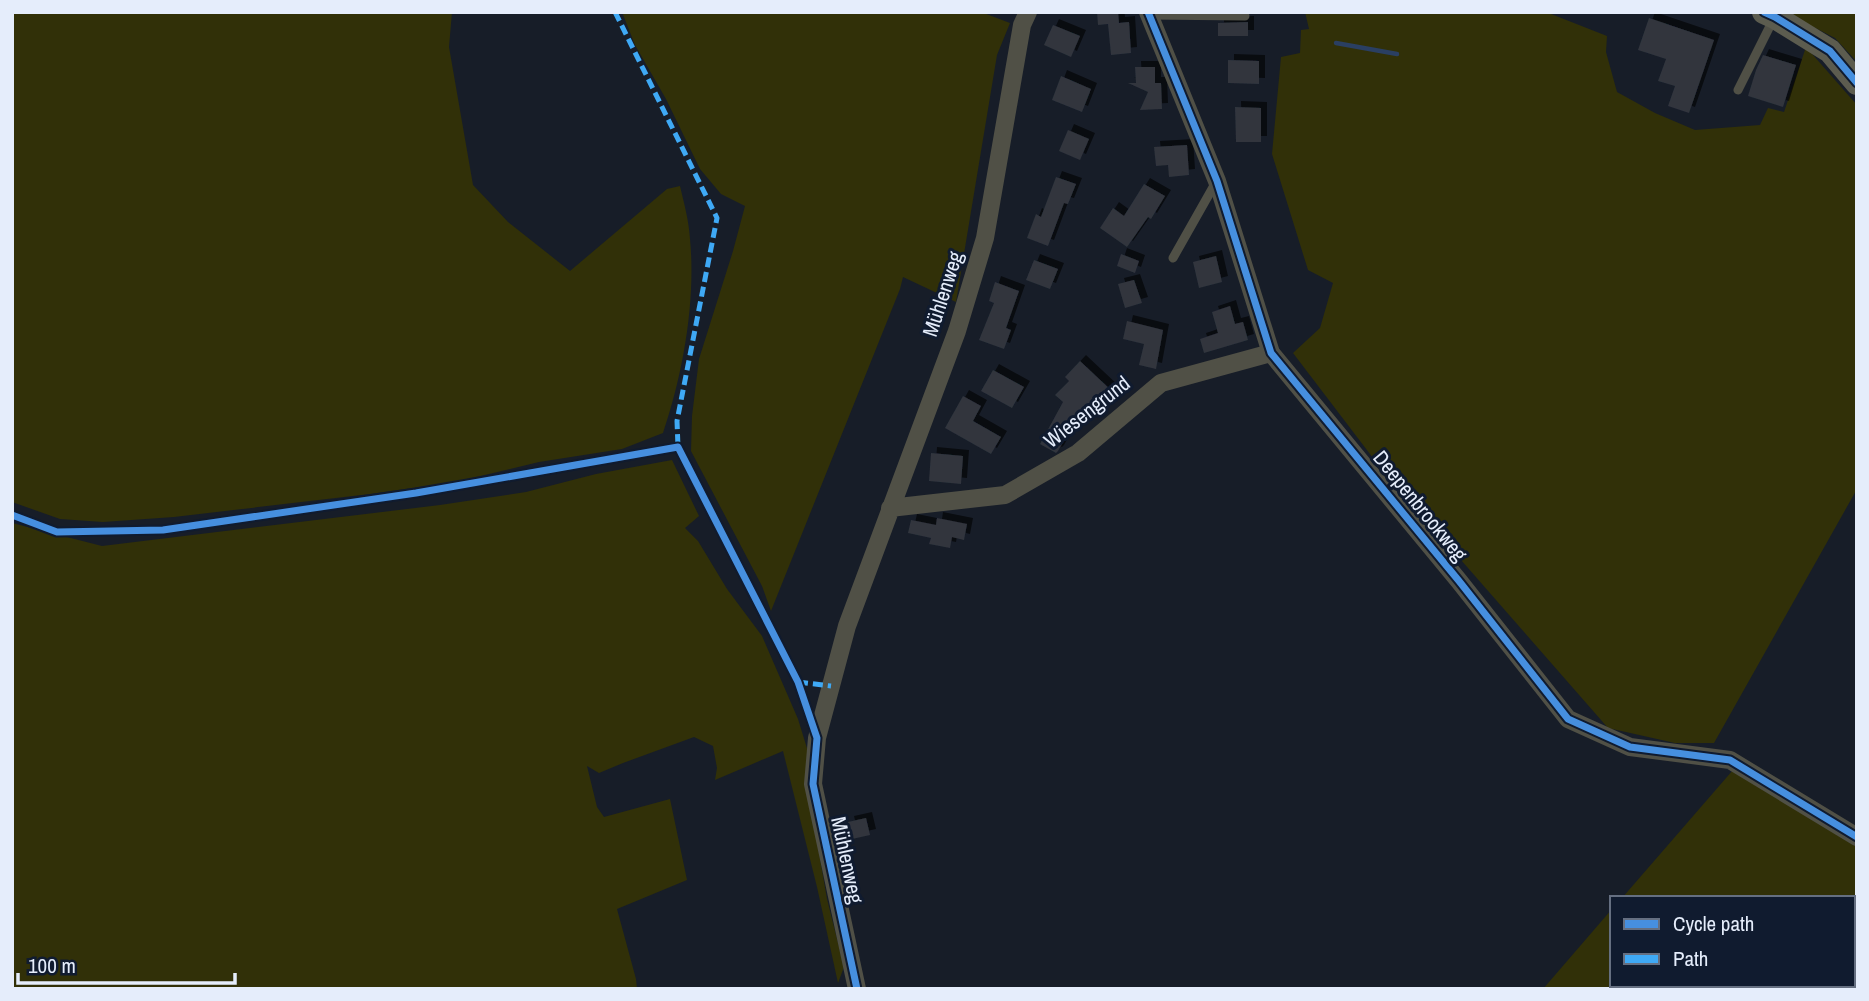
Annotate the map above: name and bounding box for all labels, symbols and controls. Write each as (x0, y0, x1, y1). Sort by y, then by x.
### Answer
street label: Mühlenweg (915, 247, 970, 340)
street label: Wiesengrund (1037, 369, 1136, 455)
street label: Deepenbrookweg (1367, 444, 1474, 568)
street label: Mühlenweg (824, 814, 871, 906)
legend (1610, 896, 1855, 987)
text: Cycle path (1673, 909, 1754, 938)
scale bar (18, 942, 234, 986)
text: Path (1673, 944, 1708, 973)
text: 100 m (28, 951, 76, 980)

